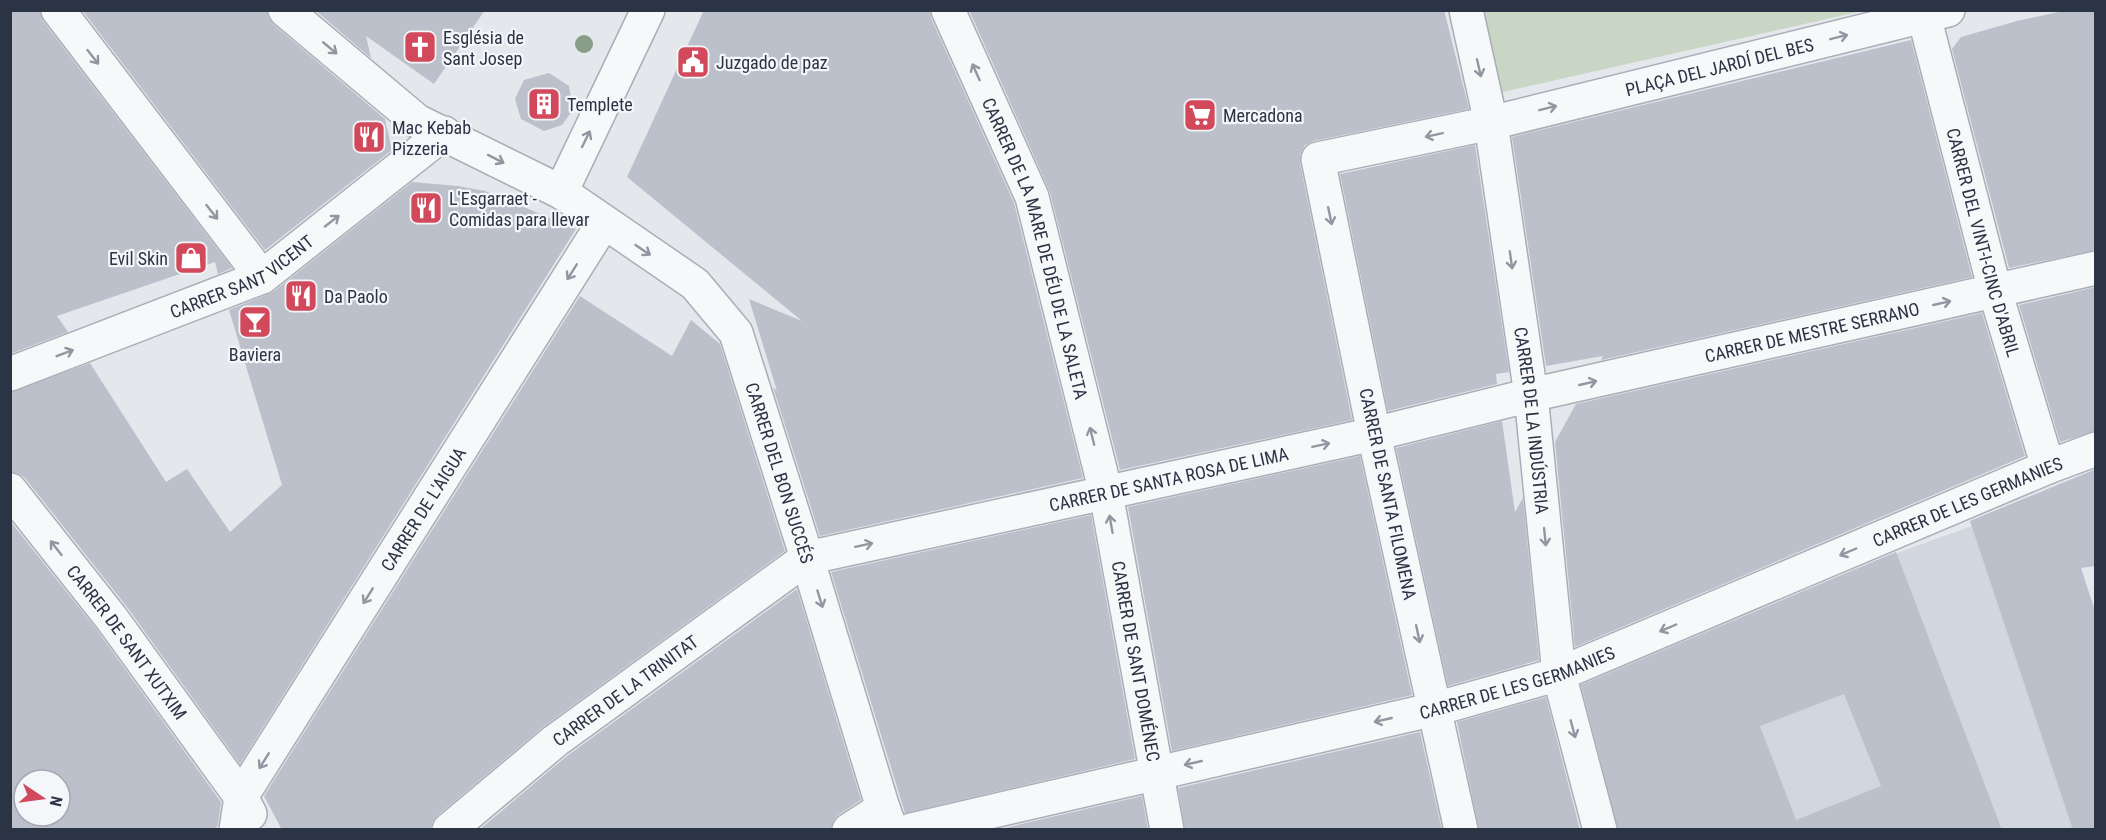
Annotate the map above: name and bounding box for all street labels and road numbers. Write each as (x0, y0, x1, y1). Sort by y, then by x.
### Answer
street label: PLAÇA DEL JARDÍ DEL BES (1623, 33, 1816, 100)
street label: CARRER DE LA MARE DE DÉU DE LA SALETA (978, 94, 1093, 402)
street label: CARRER DEL VINT-I-CINC D'ABRIL (1943, 126, 2025, 360)
street label: CARRER SANT VICENT (167, 230, 317, 322)
street label: CARRER DE MESTRE SERRANO (1703, 298, 1921, 366)
street label: CARRER DE LA INDÚSTRIA (1511, 325, 1553, 516)
street label: CARRER DEL BON SUCCÉS (742, 380, 818, 566)
street label: CARRER DE SANTA FILOMENA (1355, 386, 1421, 602)
street label: CARRER DE SANTA ROSA DE LIMA (1047, 442, 1291, 515)
street label: CARRER DE L'AIGUA (376, 443, 470, 575)
street label: CARRER DE LES GERMANIES (1869, 452, 2065, 551)
street label: CARRER DE SANT DOMÉNEC (1108, 559, 1165, 763)
street label: CARRER DE SANT XUTXIM (63, 561, 192, 723)
street label: CARRER DE LA TRINITAT (548, 630, 702, 750)
street label: CARRER DE LES GERMANIES (1417, 641, 1618, 723)

